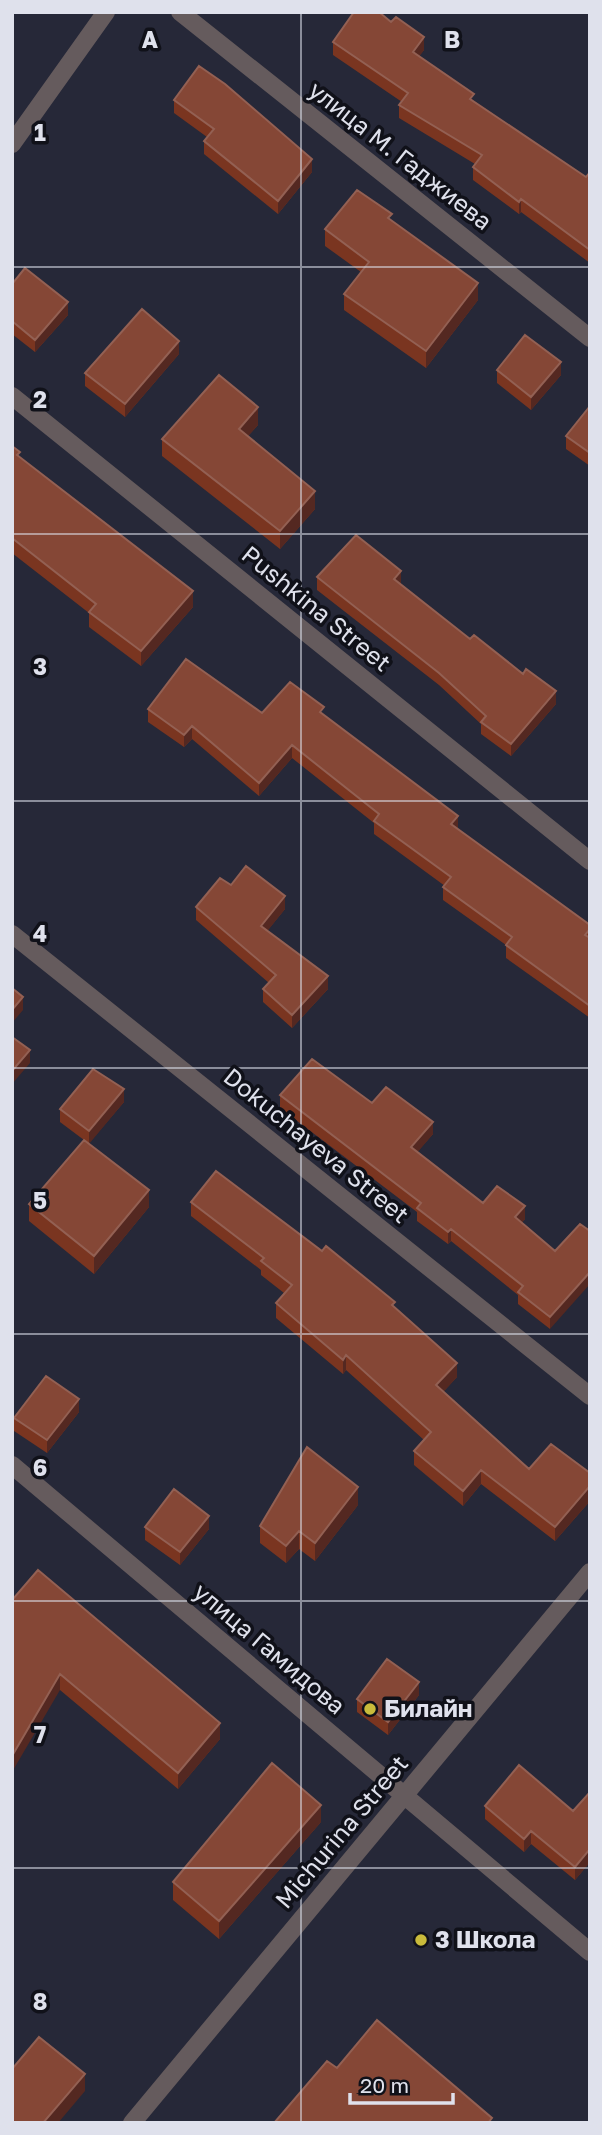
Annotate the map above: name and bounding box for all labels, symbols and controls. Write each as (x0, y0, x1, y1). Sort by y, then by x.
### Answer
text: A (142, 25, 159, 53)
text: B (444, 25, 460, 53)
street label: улица М. Гаджиева (304, 74, 498, 235)
text: 1 (34, 118, 46, 146)
text: 2 (33, 385, 47, 413)
street label: Pushkina Street (237, 539, 397, 677)
text: 3 (33, 652, 47, 680)
text: 4 (33, 919, 47, 947)
street label: Dokuchayeva Street (218, 1061, 415, 1228)
text: 5 (33, 1186, 47, 1214)
text: 6 (33, 1453, 47, 1481)
street label: улица Гамидова (188, 1576, 352, 1720)
place label: Билайн (384, 1693, 472, 1722)
marker: Билайн (362, 1701, 378, 1717)
text: 7 (34, 1720, 46, 1748)
street label: Michurina Street (268, 1749, 413, 1913)
place label: 3 Школа (435, 1924, 536, 1953)
marker: 3 Школа (413, 1932, 429, 1948)
text: 8 (33, 1987, 47, 2015)
scale bar (350, 2062, 453, 2106)
text: 20 m (360, 2072, 409, 2098)

